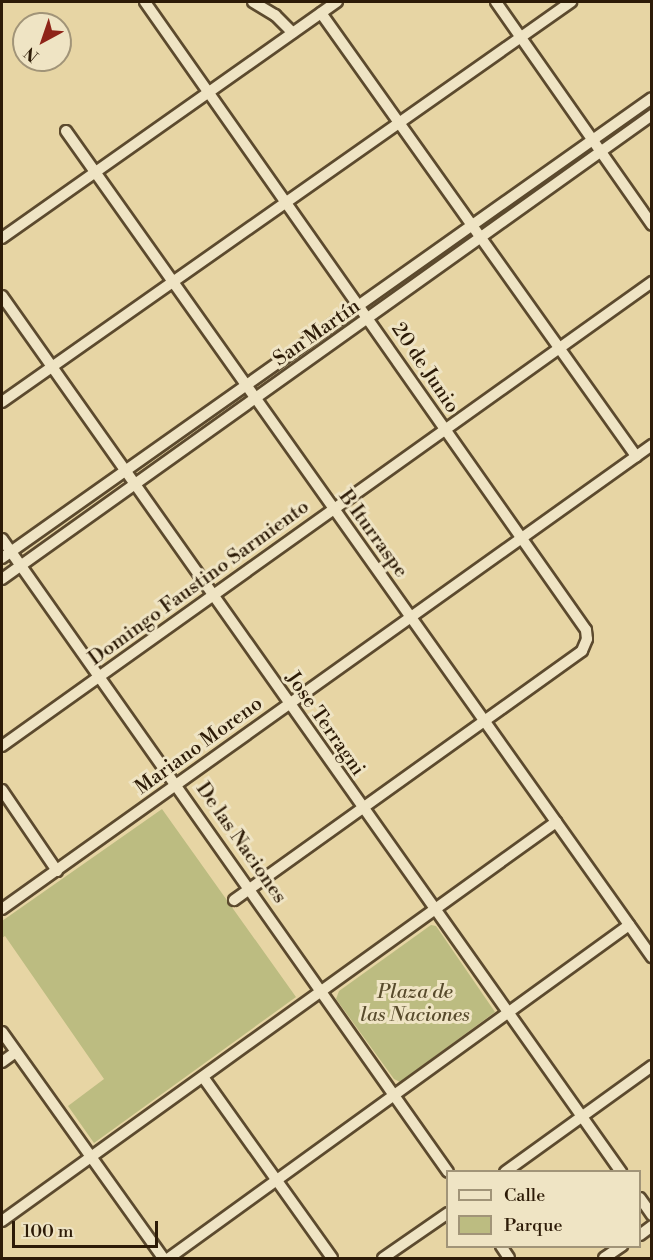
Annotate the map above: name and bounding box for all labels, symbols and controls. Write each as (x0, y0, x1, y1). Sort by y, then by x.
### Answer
north arrow (12, 12, 72, 72)
text: N (20, 43, 43, 66)
street label: San Martín (269, 294, 365, 372)
street label: 20 de Junio (386, 318, 464, 418)
street label: B Iturraspe (333, 486, 413, 582)
street label: Domingo Faustino Sarmiento (84, 495, 314, 671)
street label: Jose Terragni (280, 667, 370, 781)
street label: Mariano Moreno (131, 692, 267, 800)
street label: De las Naciones (190, 778, 292, 908)
park label: Plaza de las Naciones (360, 981, 470, 1028)
legend (446, 1170, 641, 1248)
text: Calle (504, 1184, 545, 1207)
scale bar (15, 1209, 160, 1247)
text: Parque (504, 1214, 563, 1237)
text: 100 m (23, 1220, 74, 1243)

